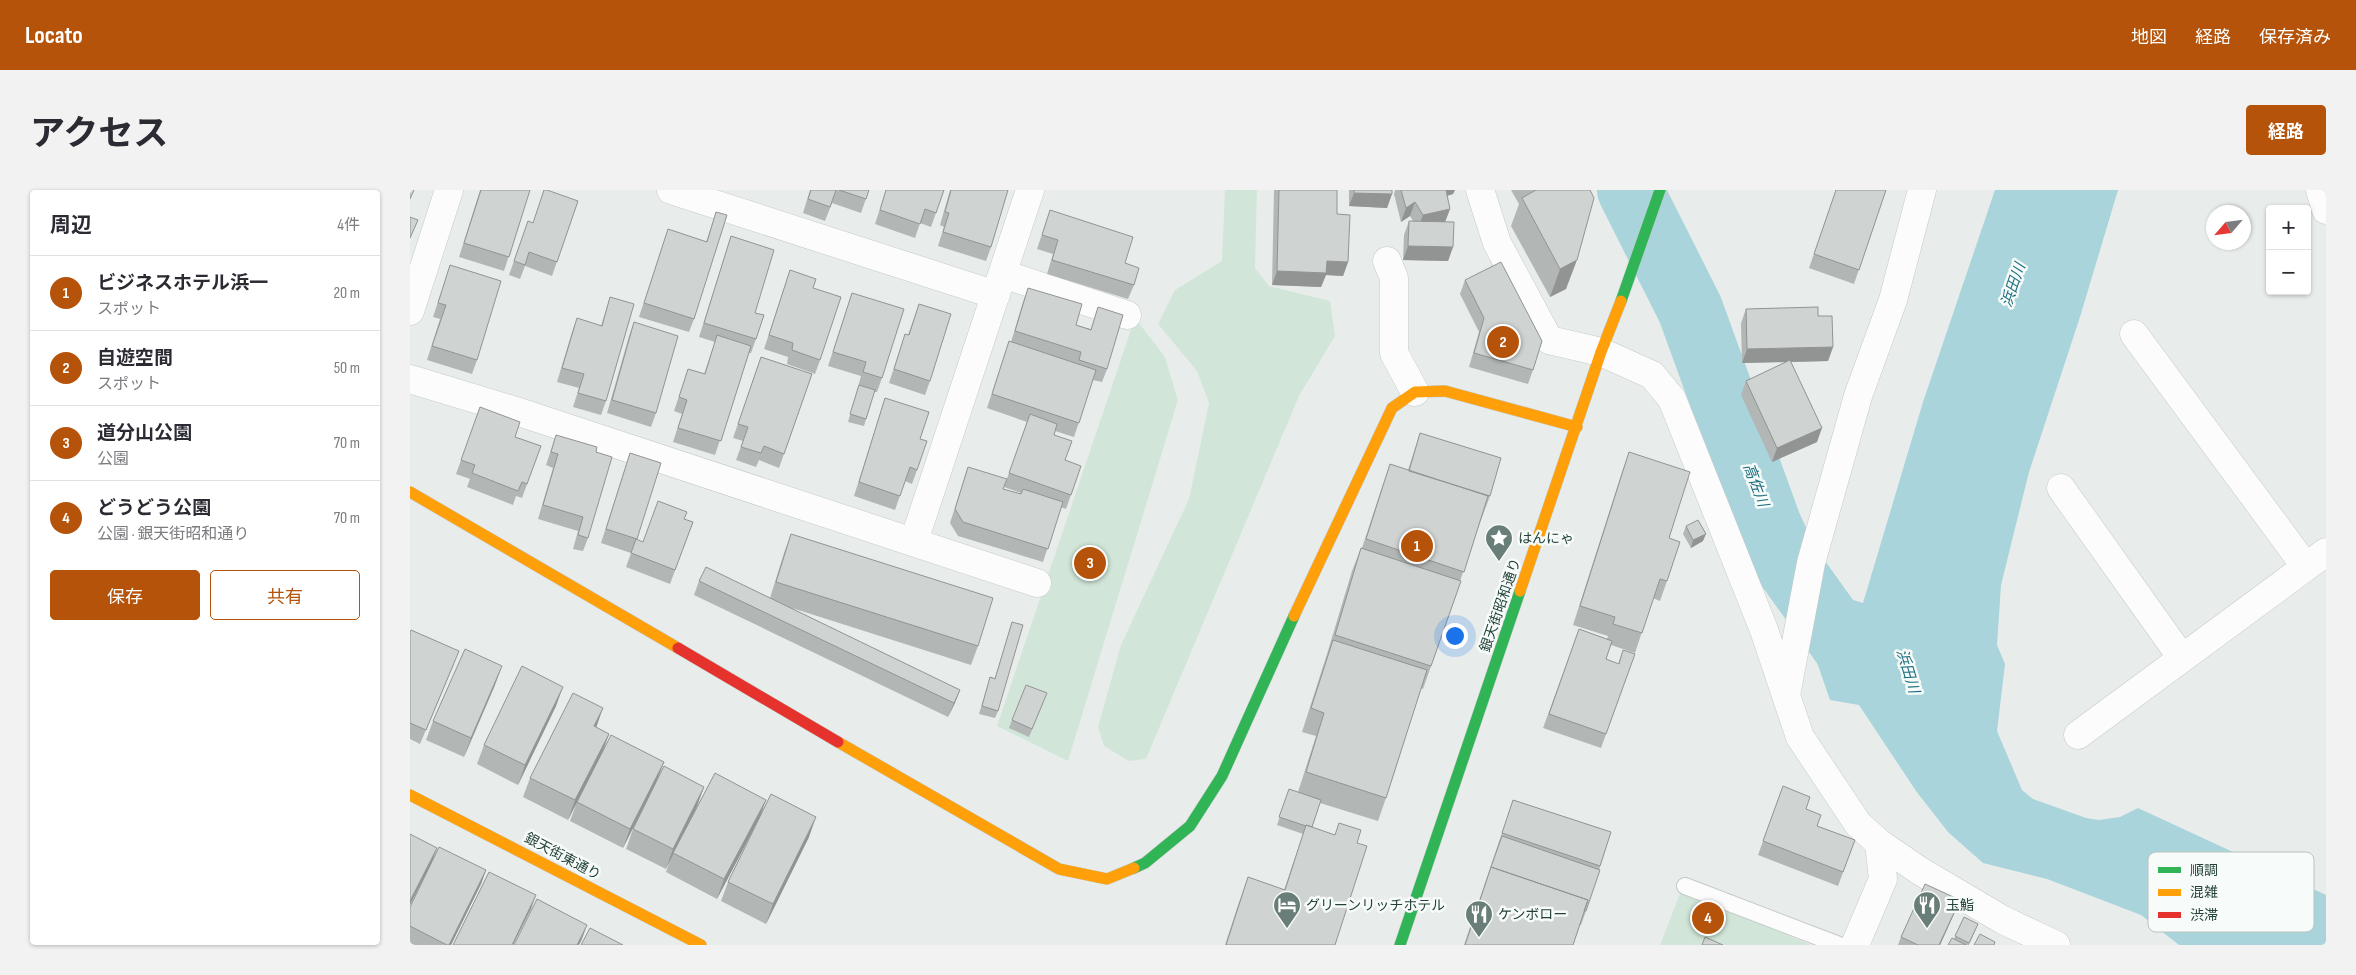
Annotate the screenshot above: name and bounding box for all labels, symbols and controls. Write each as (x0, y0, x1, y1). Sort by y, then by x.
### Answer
text: Locato (25, 21, 83, 50)
text: 地図 (2131, 27, 2167, 48)
text: 経路 (2195, 27, 2231, 48)
text: 保存済み (2259, 27, 2331, 48)
button: 経路 (2246, 105, 2326, 155)
text: アクセス (30, 113, 168, 156)
north arrow (2206, 205, 2251, 250)
map controls (2266, 205, 2311, 295)
button: + (2266, 205, 2311, 250)
text: 周辺 (50, 213, 92, 238)
text: 4件 (337, 216, 360, 235)
button: − (2266, 250, 2311, 295)
water label: 浜田川 (1997, 259, 2030, 310)
text: ビジネスホテル浜一 (97, 272, 268, 295)
text: 1 (63, 284, 69, 303)
text: 20 m (333, 284, 360, 303)
text: スポット (97, 300, 161, 319)
pin: 2 (1487, 323, 1519, 361)
text: 自遊空間 (97, 347, 173, 370)
text: 2 (62, 359, 70, 378)
text: 50 m (334, 359, 360, 378)
text: スポット (97, 375, 161, 394)
text: 道分山公園 (97, 422, 192, 445)
text: 3 (62, 434, 70, 453)
text: 70 m (334, 434, 360, 453)
text: 公園 (97, 450, 129, 469)
water label: 高佐川 (1739, 461, 1773, 511)
text: どうどう公園 (97, 497, 211, 520)
text: 4 (62, 509, 70, 528)
text: 70 m (334, 509, 360, 528)
place icon: はんにゃ (1484, 523, 1514, 562)
text: 公園 · 銀天街昭和通り (97, 525, 249, 544)
pin: 1 (1401, 527, 1433, 565)
place label: はんにゃ (1518, 530, 1574, 547)
pin: 3 (1074, 544, 1106, 582)
street label: 銀天街昭和通り (1476, 556, 1524, 654)
button: 保存 (50, 570, 200, 620)
button: 共有 (210, 570, 360, 620)
your location (1442, 623, 1468, 649)
water label: 浜田川 (1892, 647, 1924, 697)
street label: 銀天街東通り (522, 829, 604, 884)
legend (2148, 852, 2314, 932)
text: 順調 (2190, 862, 2218, 879)
text: 混雑 (2190, 884, 2218, 901)
hotel icon: グリーンリッチホテル (1272, 890, 1302, 929)
restaurant icon: 玉鮨 (1912, 890, 1942, 929)
place label: グリーンリッチホテル (1306, 897, 1445, 914)
place label: 玉鮨 (1946, 897, 1974, 914)
restaurant icon: ケンボロー (1464, 899, 1494, 938)
pin: 4 (1692, 899, 1724, 937)
place label: ケンボロー (1498, 906, 1568, 923)
text: 渋滞 (2190, 907, 2218, 924)

